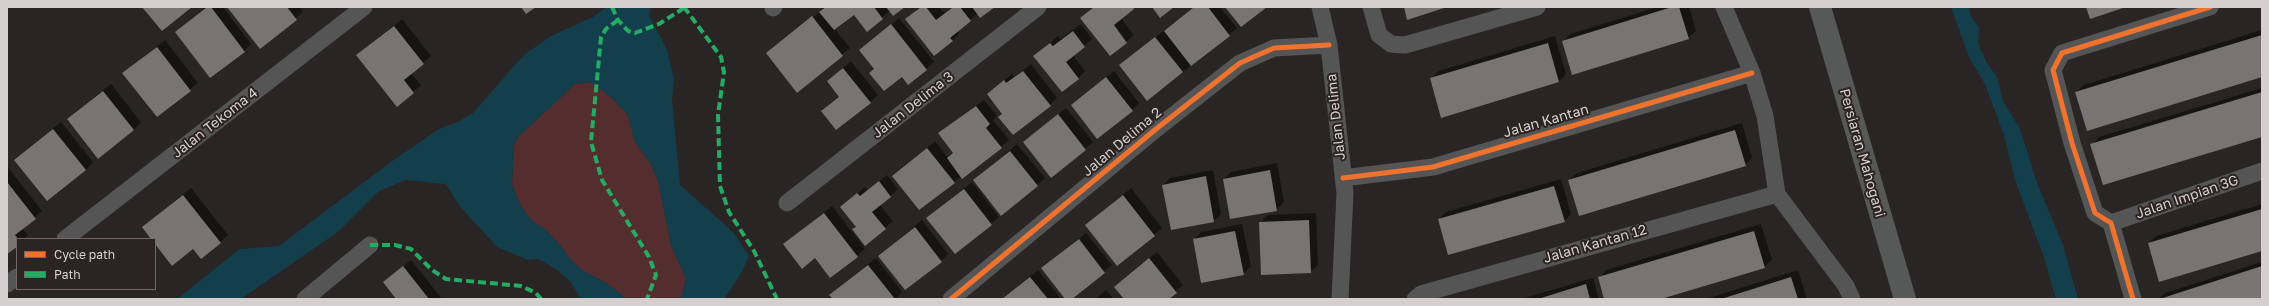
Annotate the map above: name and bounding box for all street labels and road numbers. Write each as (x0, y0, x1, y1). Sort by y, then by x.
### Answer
street label: Jalan Delima 3 (869, 68, 957, 142)
street label: Jalan Delima (1323, 73, 1349, 161)
street label: Jalan Tekoma 4 (169, 84, 261, 162)
street label: Persiaran Mahogani (1836, 87, 1888, 219)
street label: Jalan Kantan (1501, 101, 1591, 141)
street label: Jalan Delima 2 (1079, 104, 1165, 180)
street label: Jalan Impian 3G (2133, 172, 2241, 222)
street label: Jalan Kantan 12 (1541, 221, 1649, 267)

